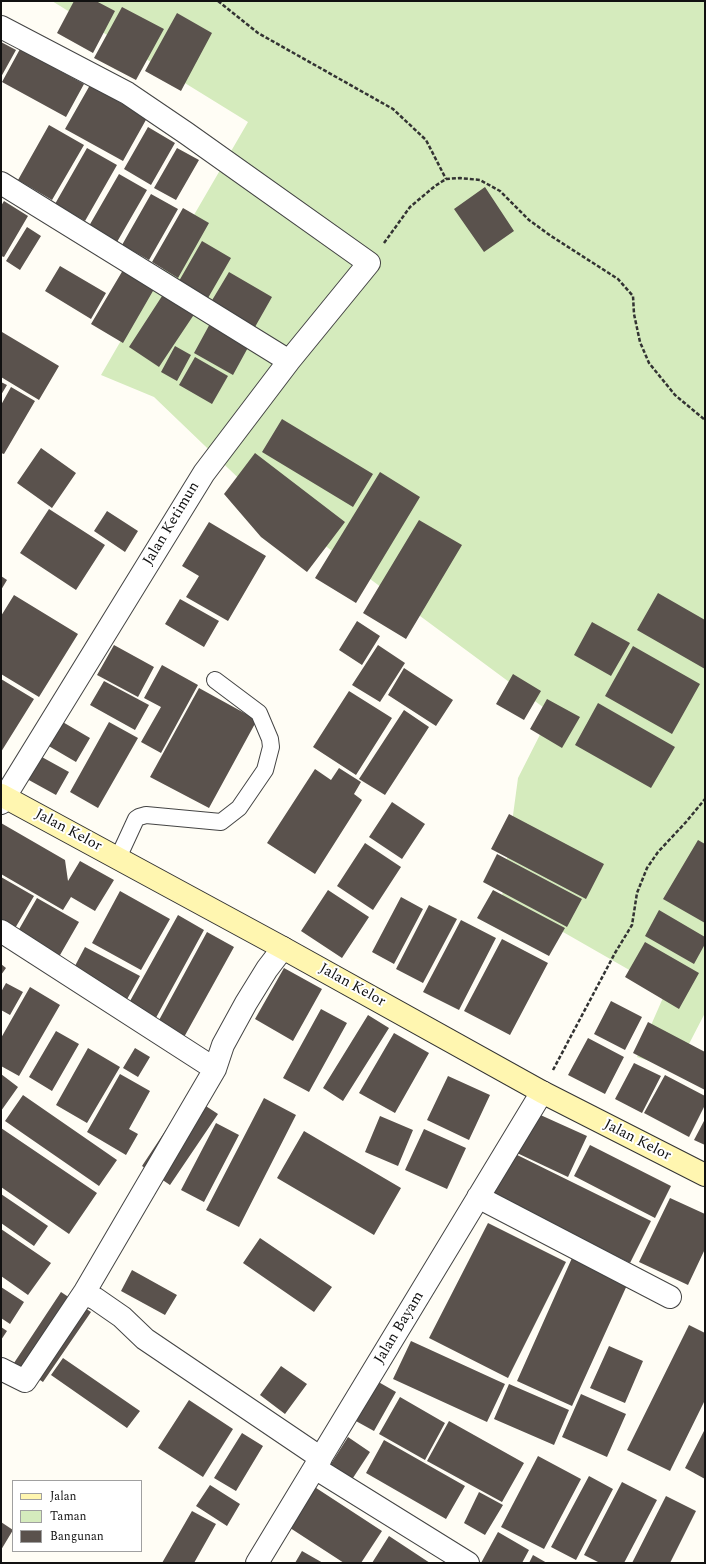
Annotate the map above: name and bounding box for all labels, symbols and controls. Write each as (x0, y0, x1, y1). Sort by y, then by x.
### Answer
street label: Jalan Ketimun (140, 479, 204, 569)
street label: Jalan Kelor (32, 806, 104, 856)
street label: Jalan Kelor (316, 960, 388, 1012)
street label: Jalan Kelor (600, 1116, 674, 1166)
street label: Jalan Bayam (371, 1288, 429, 1368)
legend (12, 1480, 142, 1552)
text: Jalan (50, 1487, 77, 1506)
text: Taman (50, 1507, 87, 1526)
text: Bangunan (50, 1527, 104, 1546)

